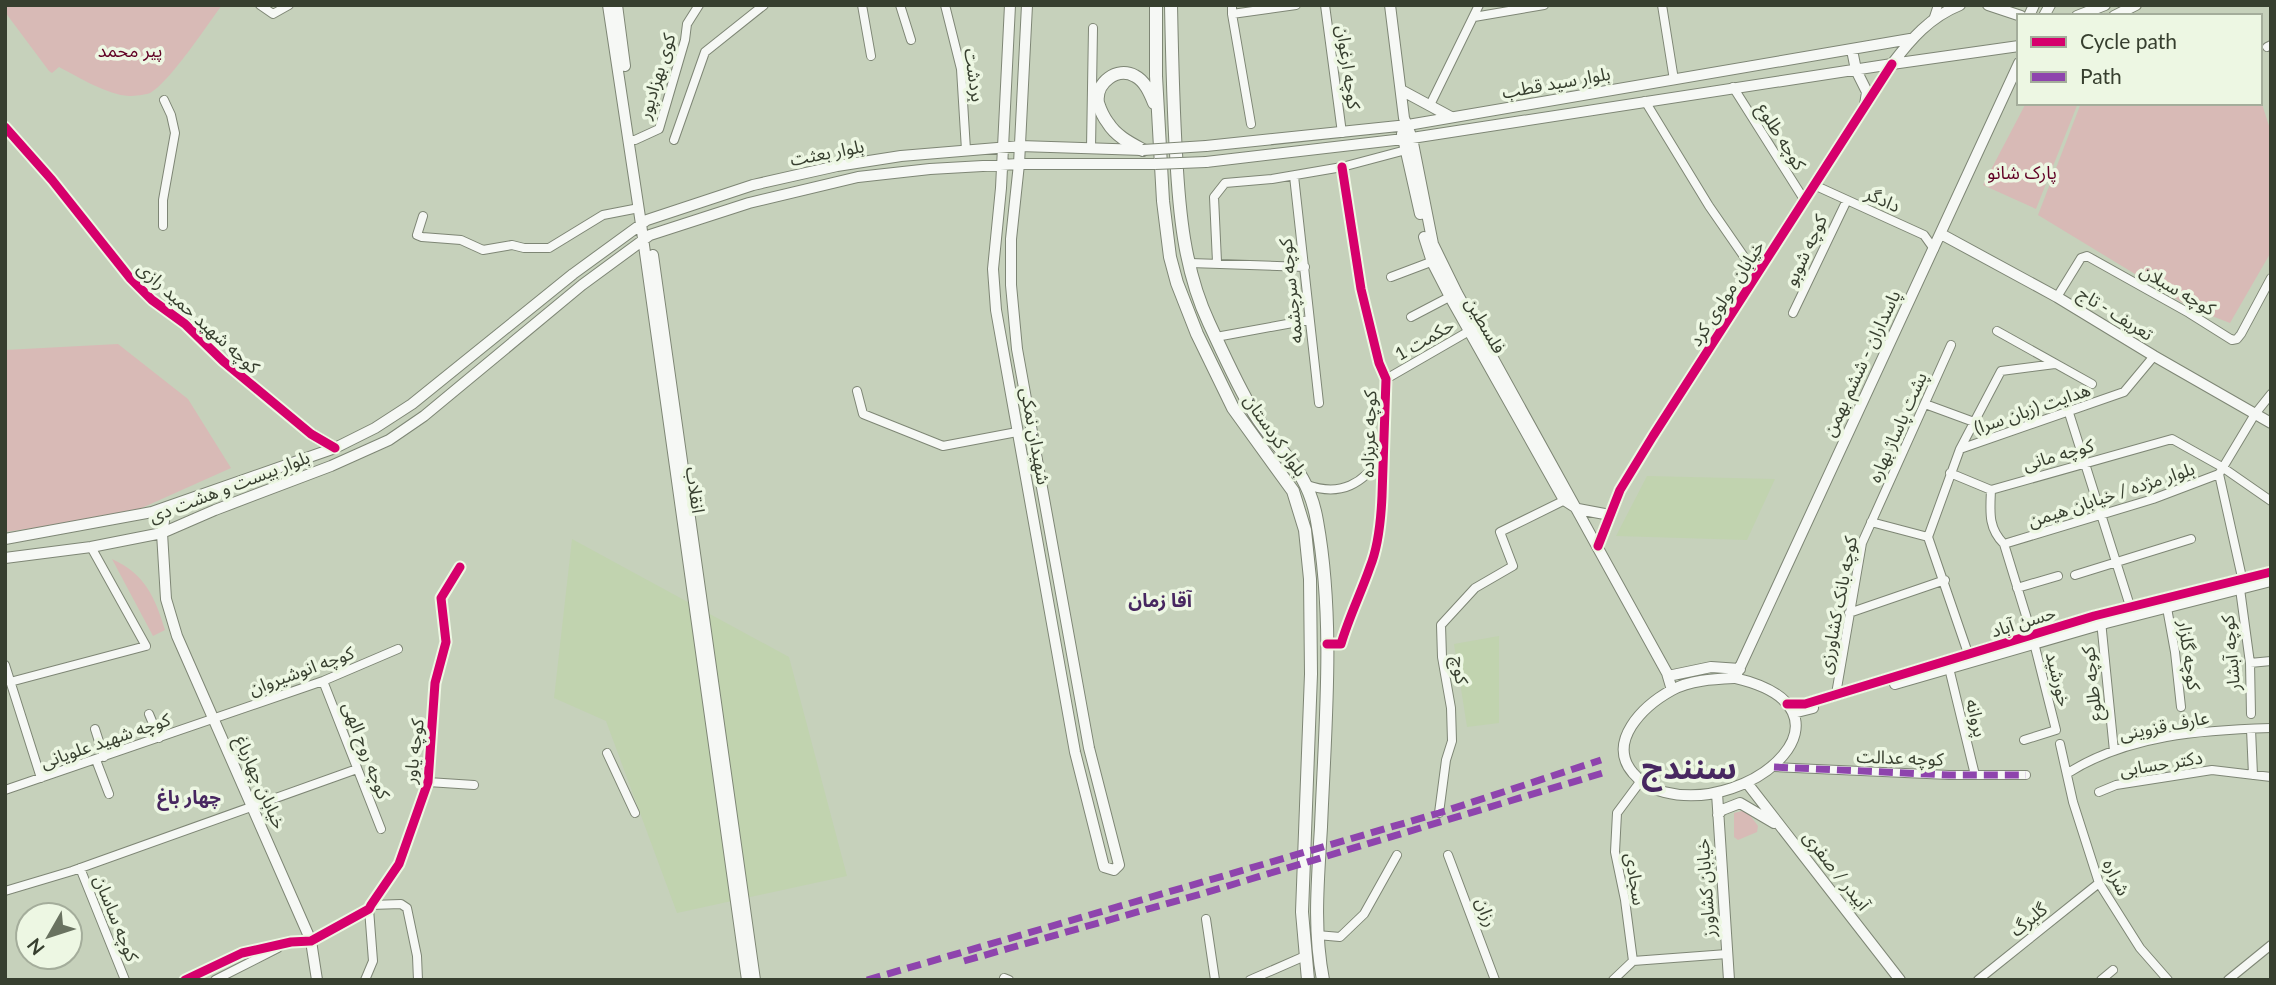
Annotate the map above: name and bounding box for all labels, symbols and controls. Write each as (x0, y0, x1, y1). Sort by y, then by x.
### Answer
legend (2017, 14, 2262, 105)
street label: کوچه ارغوان (1331, 24, 1366, 111)
text: Cycle path (2080, 28, 2177, 53)
street label: کوی بهزادپور (632, 30, 681, 123)
park label: پیر محمد (98, 39, 162, 62)
street label: بردشت (959, 47, 990, 103)
street label: بلوار سید قطب (1500, 62, 1612, 103)
text: Path (2080, 63, 2122, 88)
street label: کوچه طلوع (1749, 98, 1812, 176)
street label: بلوار بعثت (788, 134, 866, 171)
park label: پارک شانو (1987, 161, 2057, 184)
street label: دادگر (1861, 181, 1904, 217)
street label: کوچه شوبو (1779, 210, 1832, 289)
street label: خیابان مولوی کرد (1684, 236, 1769, 351)
street label: کوچه سرچشمه (1273, 237, 1307, 345)
street label: کوچه شهید حمید رازی (133, 256, 265, 379)
street label: کوچه سبلان (2136, 259, 2220, 321)
street label: تعریف - تاج (2073, 281, 2158, 347)
street label: پاسداران - ششم بهمن (1817, 286, 1907, 441)
street label: فلسطین (1460, 293, 1511, 358)
street label: حکمت 1 (1390, 313, 1458, 365)
street label: پشت پاساژ بهاره (1863, 368, 1932, 486)
street label: هدایت (زبان سرا) (1971, 378, 2093, 439)
street label: شهیدان نمکی (1016, 386, 1055, 487)
street label: کوچه عربزاده (1355, 389, 1382, 478)
street label: بلوار کردستان (1239, 390, 1312, 481)
street label: کوچه مانی (2020, 433, 2097, 476)
street label: بلوار بیست و هشت دی (146, 445, 313, 528)
street label: بلوار مژده / خیابان هیمن (2025, 457, 2197, 532)
street label: انقلاب (682, 465, 710, 515)
street label: کوچه بانک کشاورزی (1813, 534, 1862, 676)
district label: آقا زمان (1128, 588, 1193, 612)
street label: حسن آباد (1988, 601, 2058, 642)
street label: کوچه آبشار (2216, 613, 2245, 693)
street label: کوچه گلزار (2173, 618, 2206, 692)
street label: کوچه انوشیروان (246, 641, 357, 700)
street label: کوچه طلوع (2076, 645, 2110, 722)
street label: خورشید (2041, 649, 2076, 709)
street label: کوچ (1445, 655, 1474, 686)
street label: پروانه (1961, 697, 1992, 739)
street label: کوچه روح الهی (336, 698, 396, 803)
street label: عارف قزوینی (2117, 706, 2211, 745)
street label: کوچه شهید علویانی (37, 707, 174, 773)
street label: کوچه یاور (398, 717, 429, 786)
street label: خیابان چهارباغ (227, 732, 291, 834)
street label: کوچه عدالت (1856, 744, 1945, 771)
street label: دکتر حسابی (2118, 746, 2204, 781)
district label: سنندج (1641, 747, 1737, 792)
district label: چهار باغ (157, 785, 221, 811)
street label: آبیدر / صفری (1798, 826, 1875, 916)
street label: خیابان کشاورز (1691, 838, 1720, 939)
street label: سجادی (1620, 851, 1651, 907)
street label: شراره (2098, 855, 2135, 899)
street label: کوچه ساسان (89, 872, 144, 965)
street label: رزان (1471, 894, 1502, 930)
street label: گلبرگ (2005, 897, 2052, 941)
north arrow (14, 901, 84, 971)
text: N (22, 934, 49, 960)

